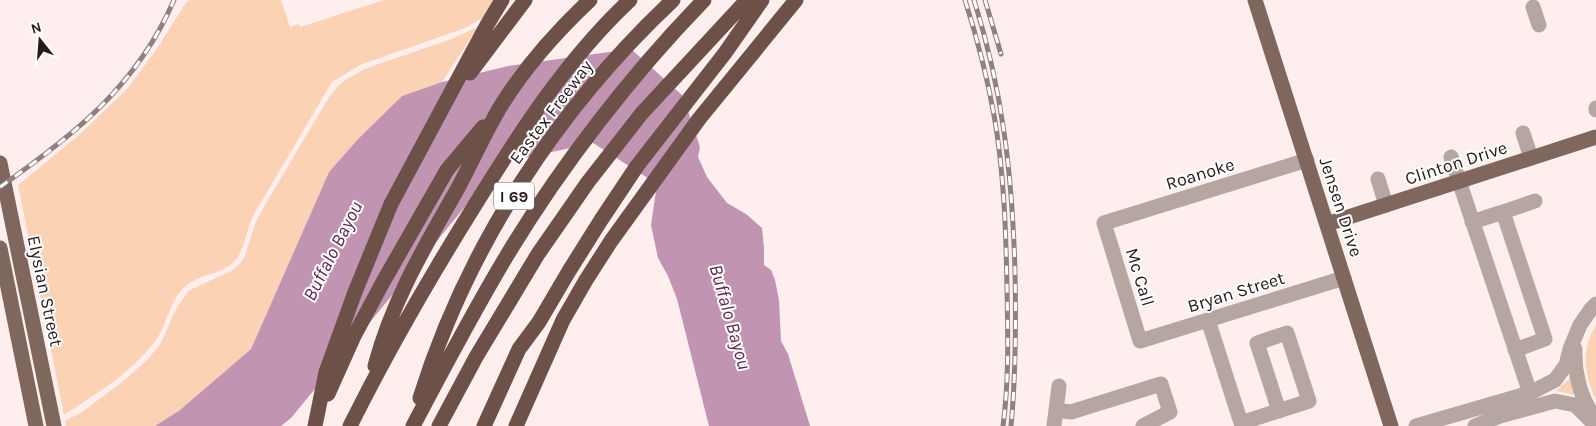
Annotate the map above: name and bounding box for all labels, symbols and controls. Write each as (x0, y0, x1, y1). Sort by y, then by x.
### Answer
north arrow (15, 15, 65, 65)
text: N (29, 18, 44, 38)
street label: Eastex Freeway (505, 55, 598, 168)
street label: Clinton Drive (1402, 136, 1510, 190)
street label: Roanoke (1163, 153, 1237, 195)
street label: Jensen Drive (1315, 155, 1367, 259)
road number: I 69 (494, 182, 534, 210)
water label: Buffalo Bayou (299, 198, 367, 304)
street label: Elysian Street (23, 234, 68, 349)
street label: Mc Call (1121, 245, 1159, 309)
water label: Buffalo Bayou (704, 262, 756, 372)
street label: Bryan Street (1185, 267, 1288, 317)

